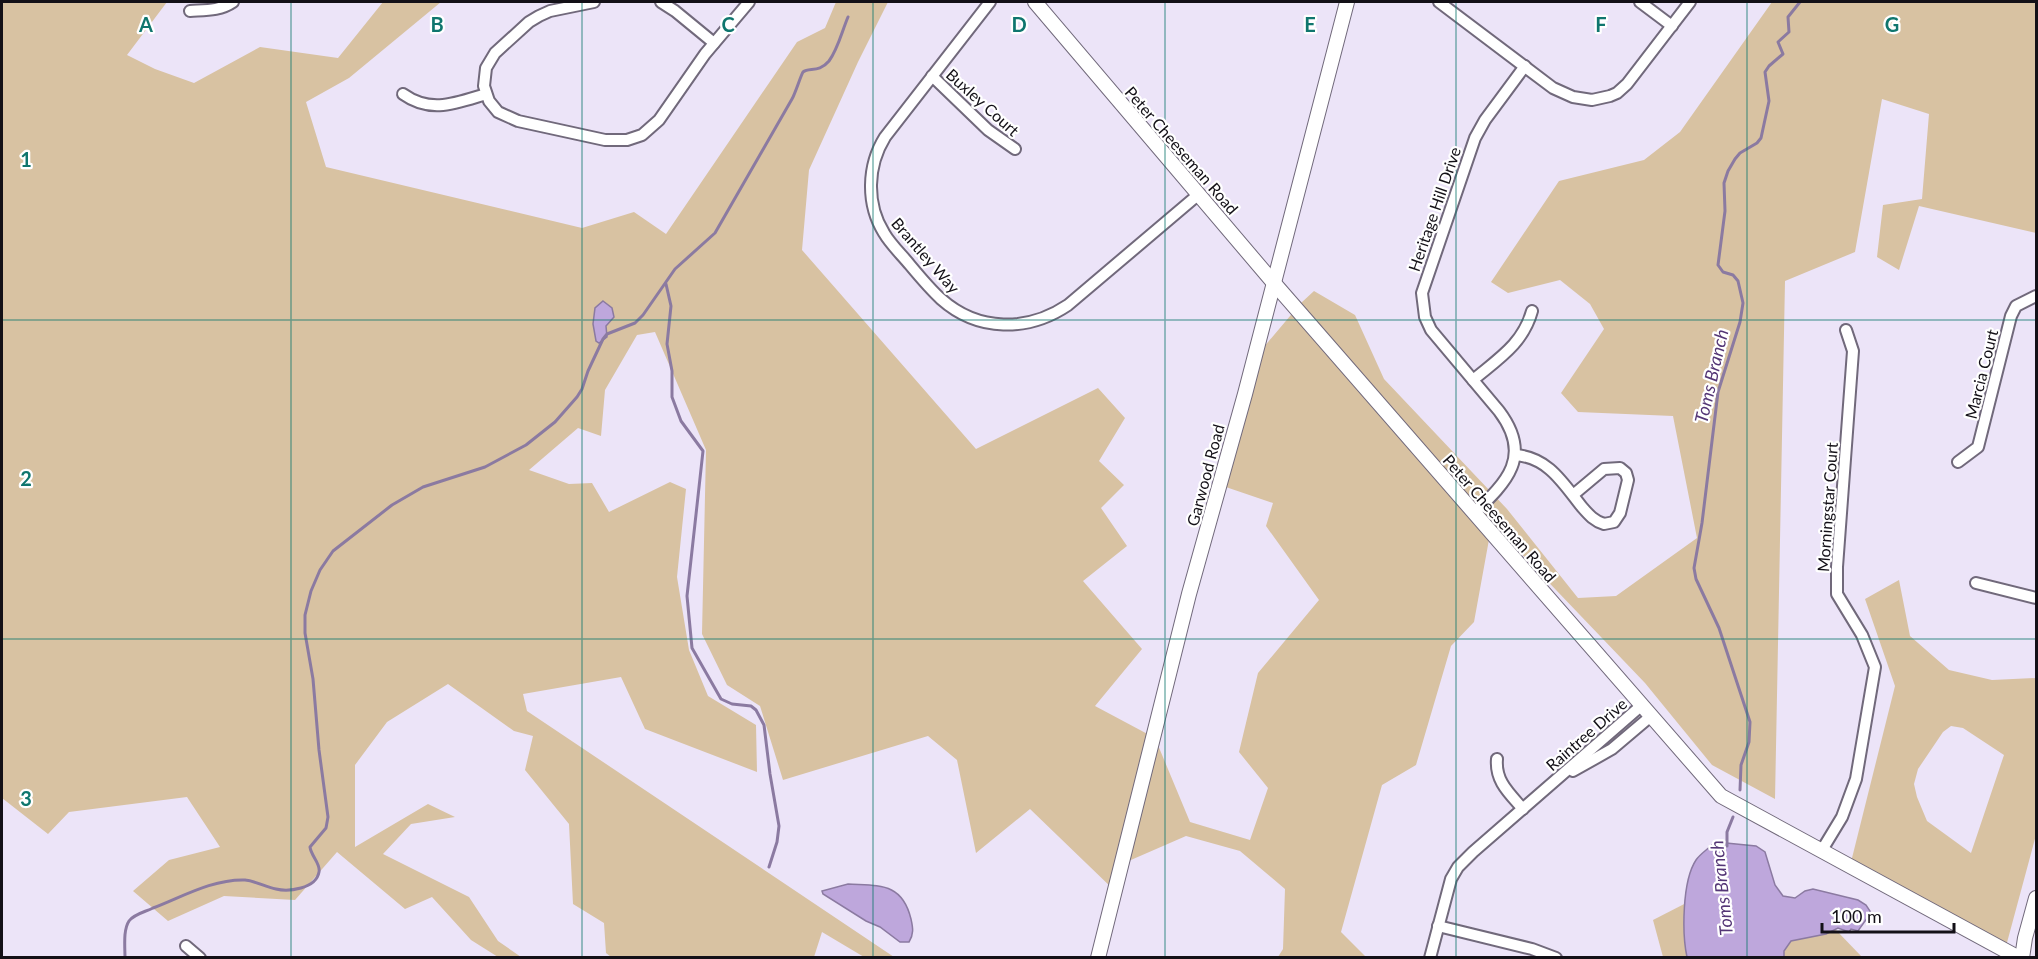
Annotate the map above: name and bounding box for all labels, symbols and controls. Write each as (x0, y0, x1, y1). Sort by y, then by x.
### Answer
text: A (138, 12, 153, 36)
text: B (430, 12, 444, 36)
text: C (721, 12, 735, 36)
text: D (1011, 12, 1027, 36)
text: E (1304, 12, 1316, 36)
text: F (1595, 12, 1607, 36)
text: G (1885, 12, 1899, 36)
street label: Buxley Court (943, 64, 1023, 140)
street label: Peter Cheeseman Road (1121, 82, 1243, 218)
street label: Heritage Hill Drive (1404, 144, 1464, 274)
text: 1 (20, 147, 32, 171)
street label: Brantley Way (888, 213, 964, 297)
water label: Toms Branch (1690, 327, 1732, 425)
street label: Marcia Court (1961, 327, 2001, 421)
street label: Garwood Road (1182, 422, 1228, 528)
street label: Morningstar Court (1813, 441, 1841, 572)
street label: Peter Cheeseman Road (1439, 450, 1561, 586)
text: 2 (20, 466, 32, 490)
street label: Raintree Drive (1542, 694, 1630, 774)
text: 3 (20, 786, 32, 810)
water label: Toms Branch (1705, 839, 1737, 937)
scale bar (1822, 896, 1954, 934)
text: 100 m (1831, 905, 1882, 927)

